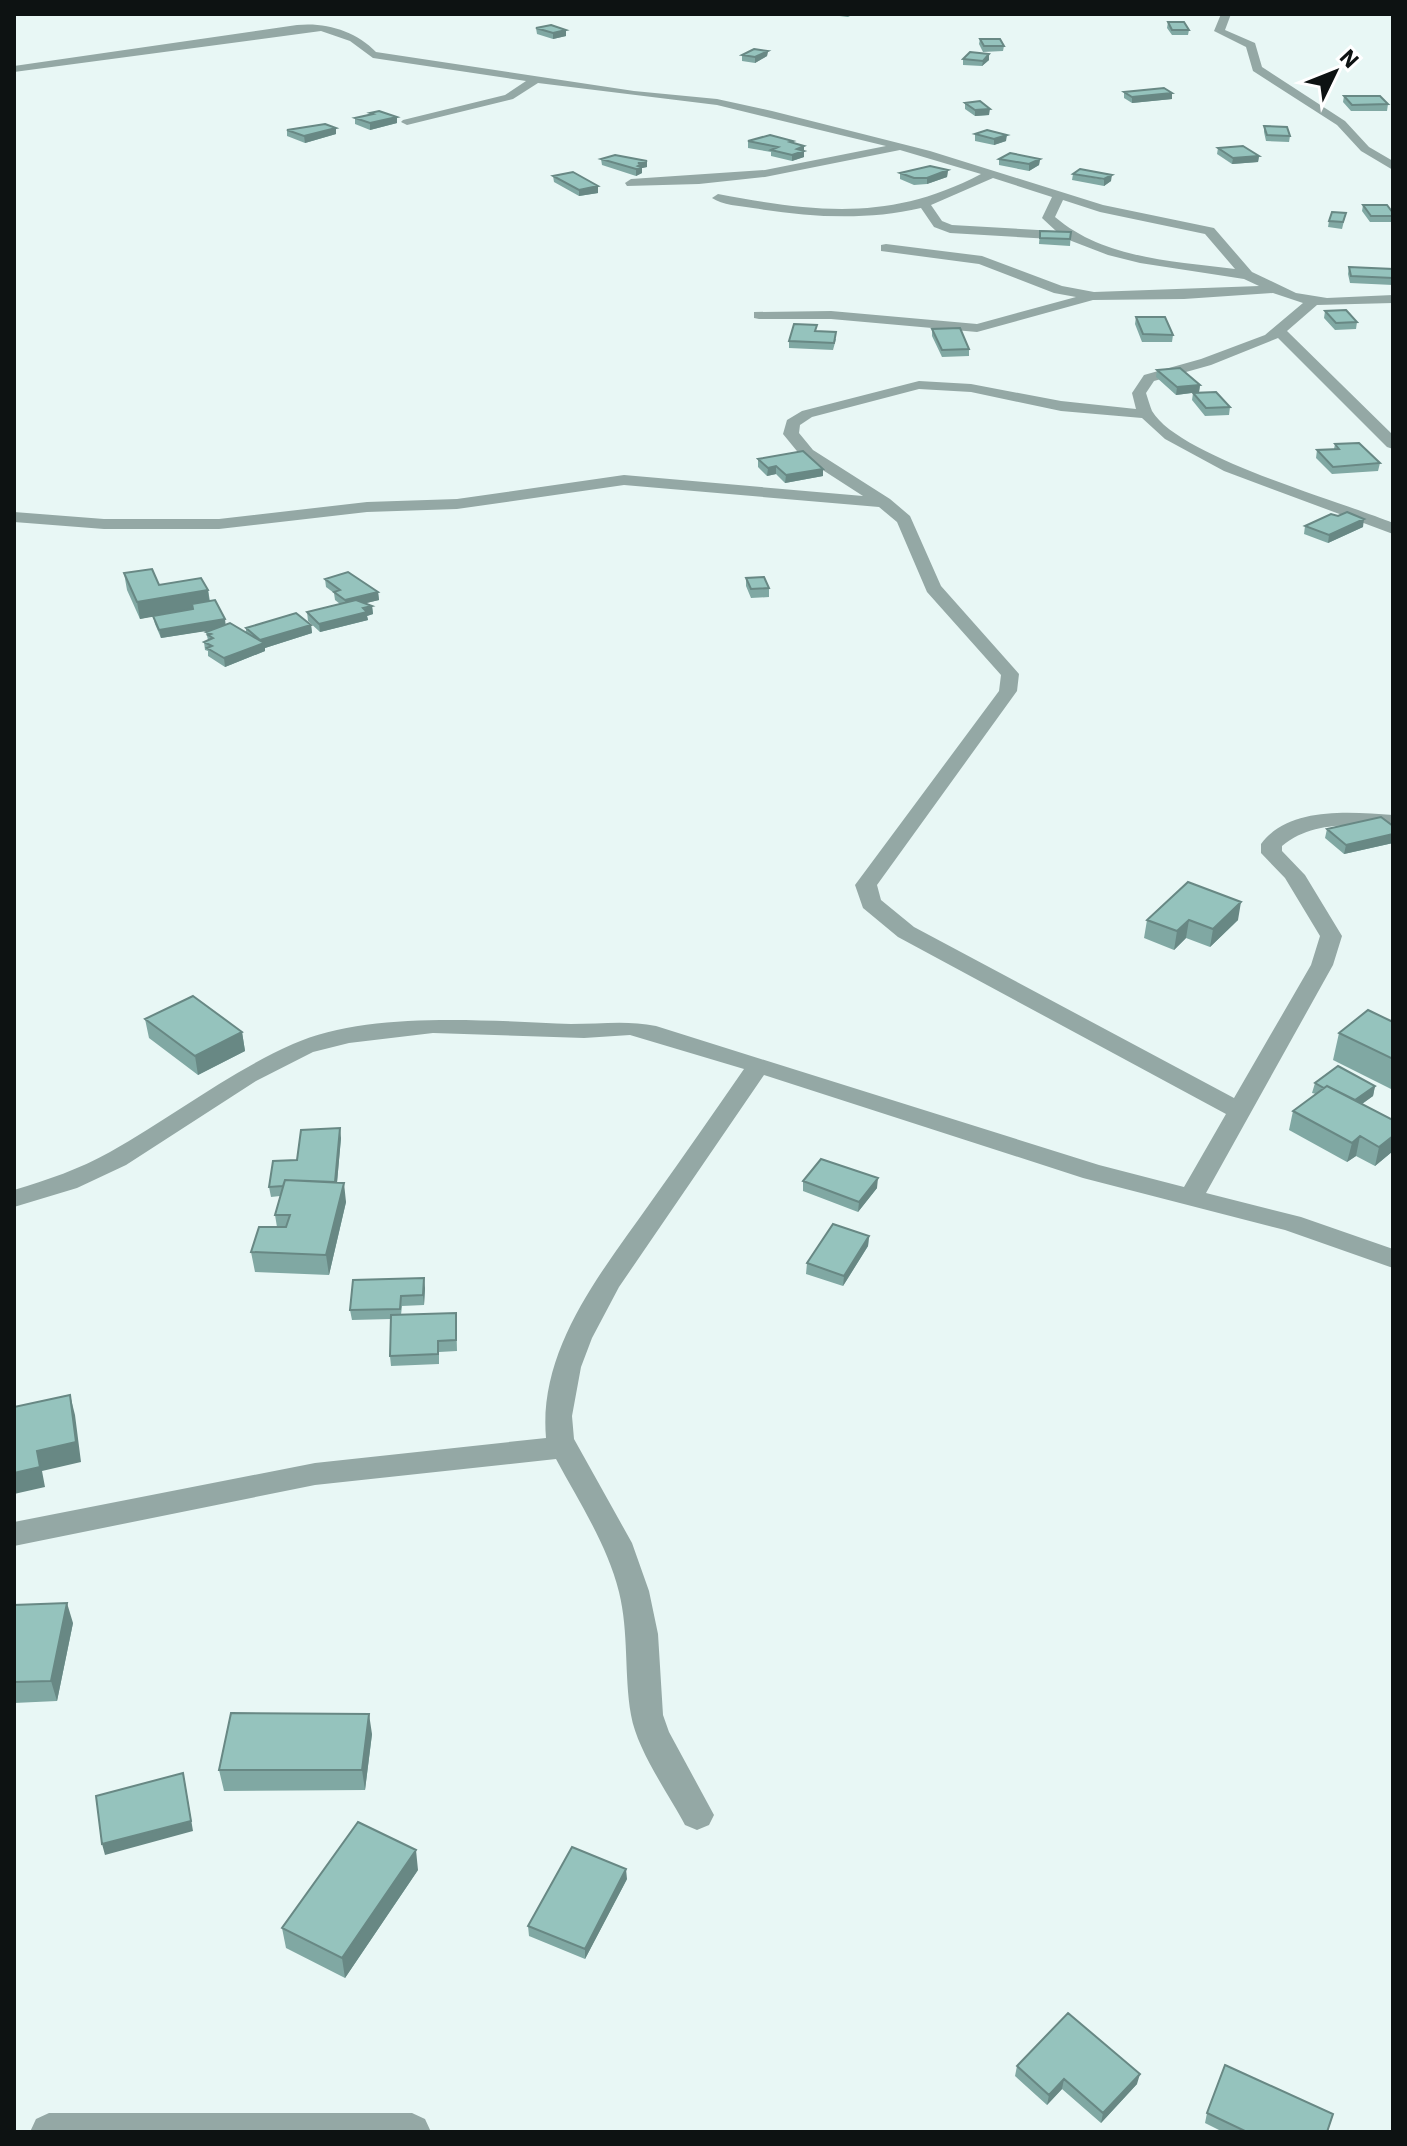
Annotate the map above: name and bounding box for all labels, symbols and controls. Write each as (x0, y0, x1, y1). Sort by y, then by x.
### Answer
north arrow (1295, 32, 1375, 112)
text: N (1334, 42, 1366, 74)

